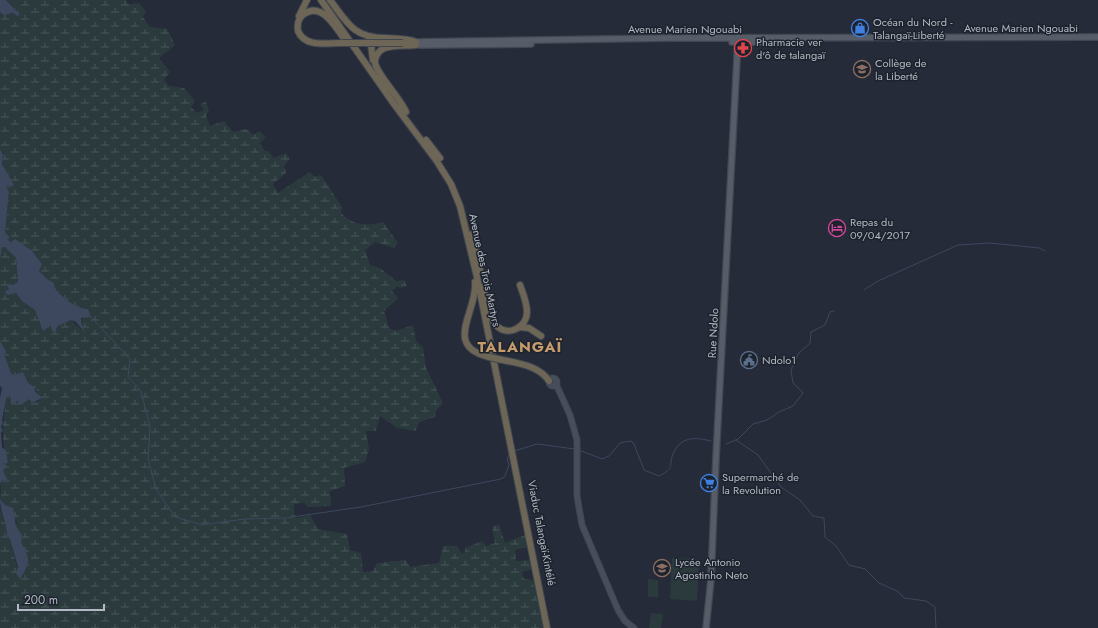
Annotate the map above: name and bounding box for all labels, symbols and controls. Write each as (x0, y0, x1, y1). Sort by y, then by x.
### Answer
place label: Océan du Nord - Talangaï-Liberté (873, 14, 953, 43)
shop icon: Océan du Nord - Talangaï-Liberté (850, 18, 870, 38)
street label: Avenue Marien Ngouabi (964, 20, 1078, 36)
street label: Avenue Marien Ngouabi (628, 21, 742, 37)
place label: Pharmacie ver d'ô de talangaï (756, 34, 826, 63)
pharmacy icon: Pharmacie ver d'ô de talangaï (733, 38, 753, 58)
place label: Collège de la Liberté (875, 55, 927, 84)
school or university icon: Collège de la Liberté (852, 59, 872, 79)
street label: Avenue des Trois Martyrs (465, 212, 505, 329)
place label: Repas du 09/04/2017 (850, 214, 910, 243)
hotel icon: Repas du 09/04/2017 (827, 218, 847, 238)
street label: Rue Ndolo (704, 307, 722, 359)
district label: TALANGAÏ (478, 336, 563, 358)
public building icon: Ndolo1 (739, 350, 759, 370)
place label: Ndolo1 (762, 352, 796, 368)
place label: Supermarché de la Revolution (722, 469, 799, 498)
supermarket icon: Supermarché de la Revolution (699, 473, 719, 493)
street label: Viaduc Talangaï-Kintélé (524, 479, 560, 587)
place label: Lycée Antonio Agostinho Neto (675, 554, 748, 583)
school or university icon: Lycée Antonio Agostinho Neto (652, 558, 672, 578)
scale bar (18, 586, 104, 612)
text: 200 m (24, 591, 58, 609)

